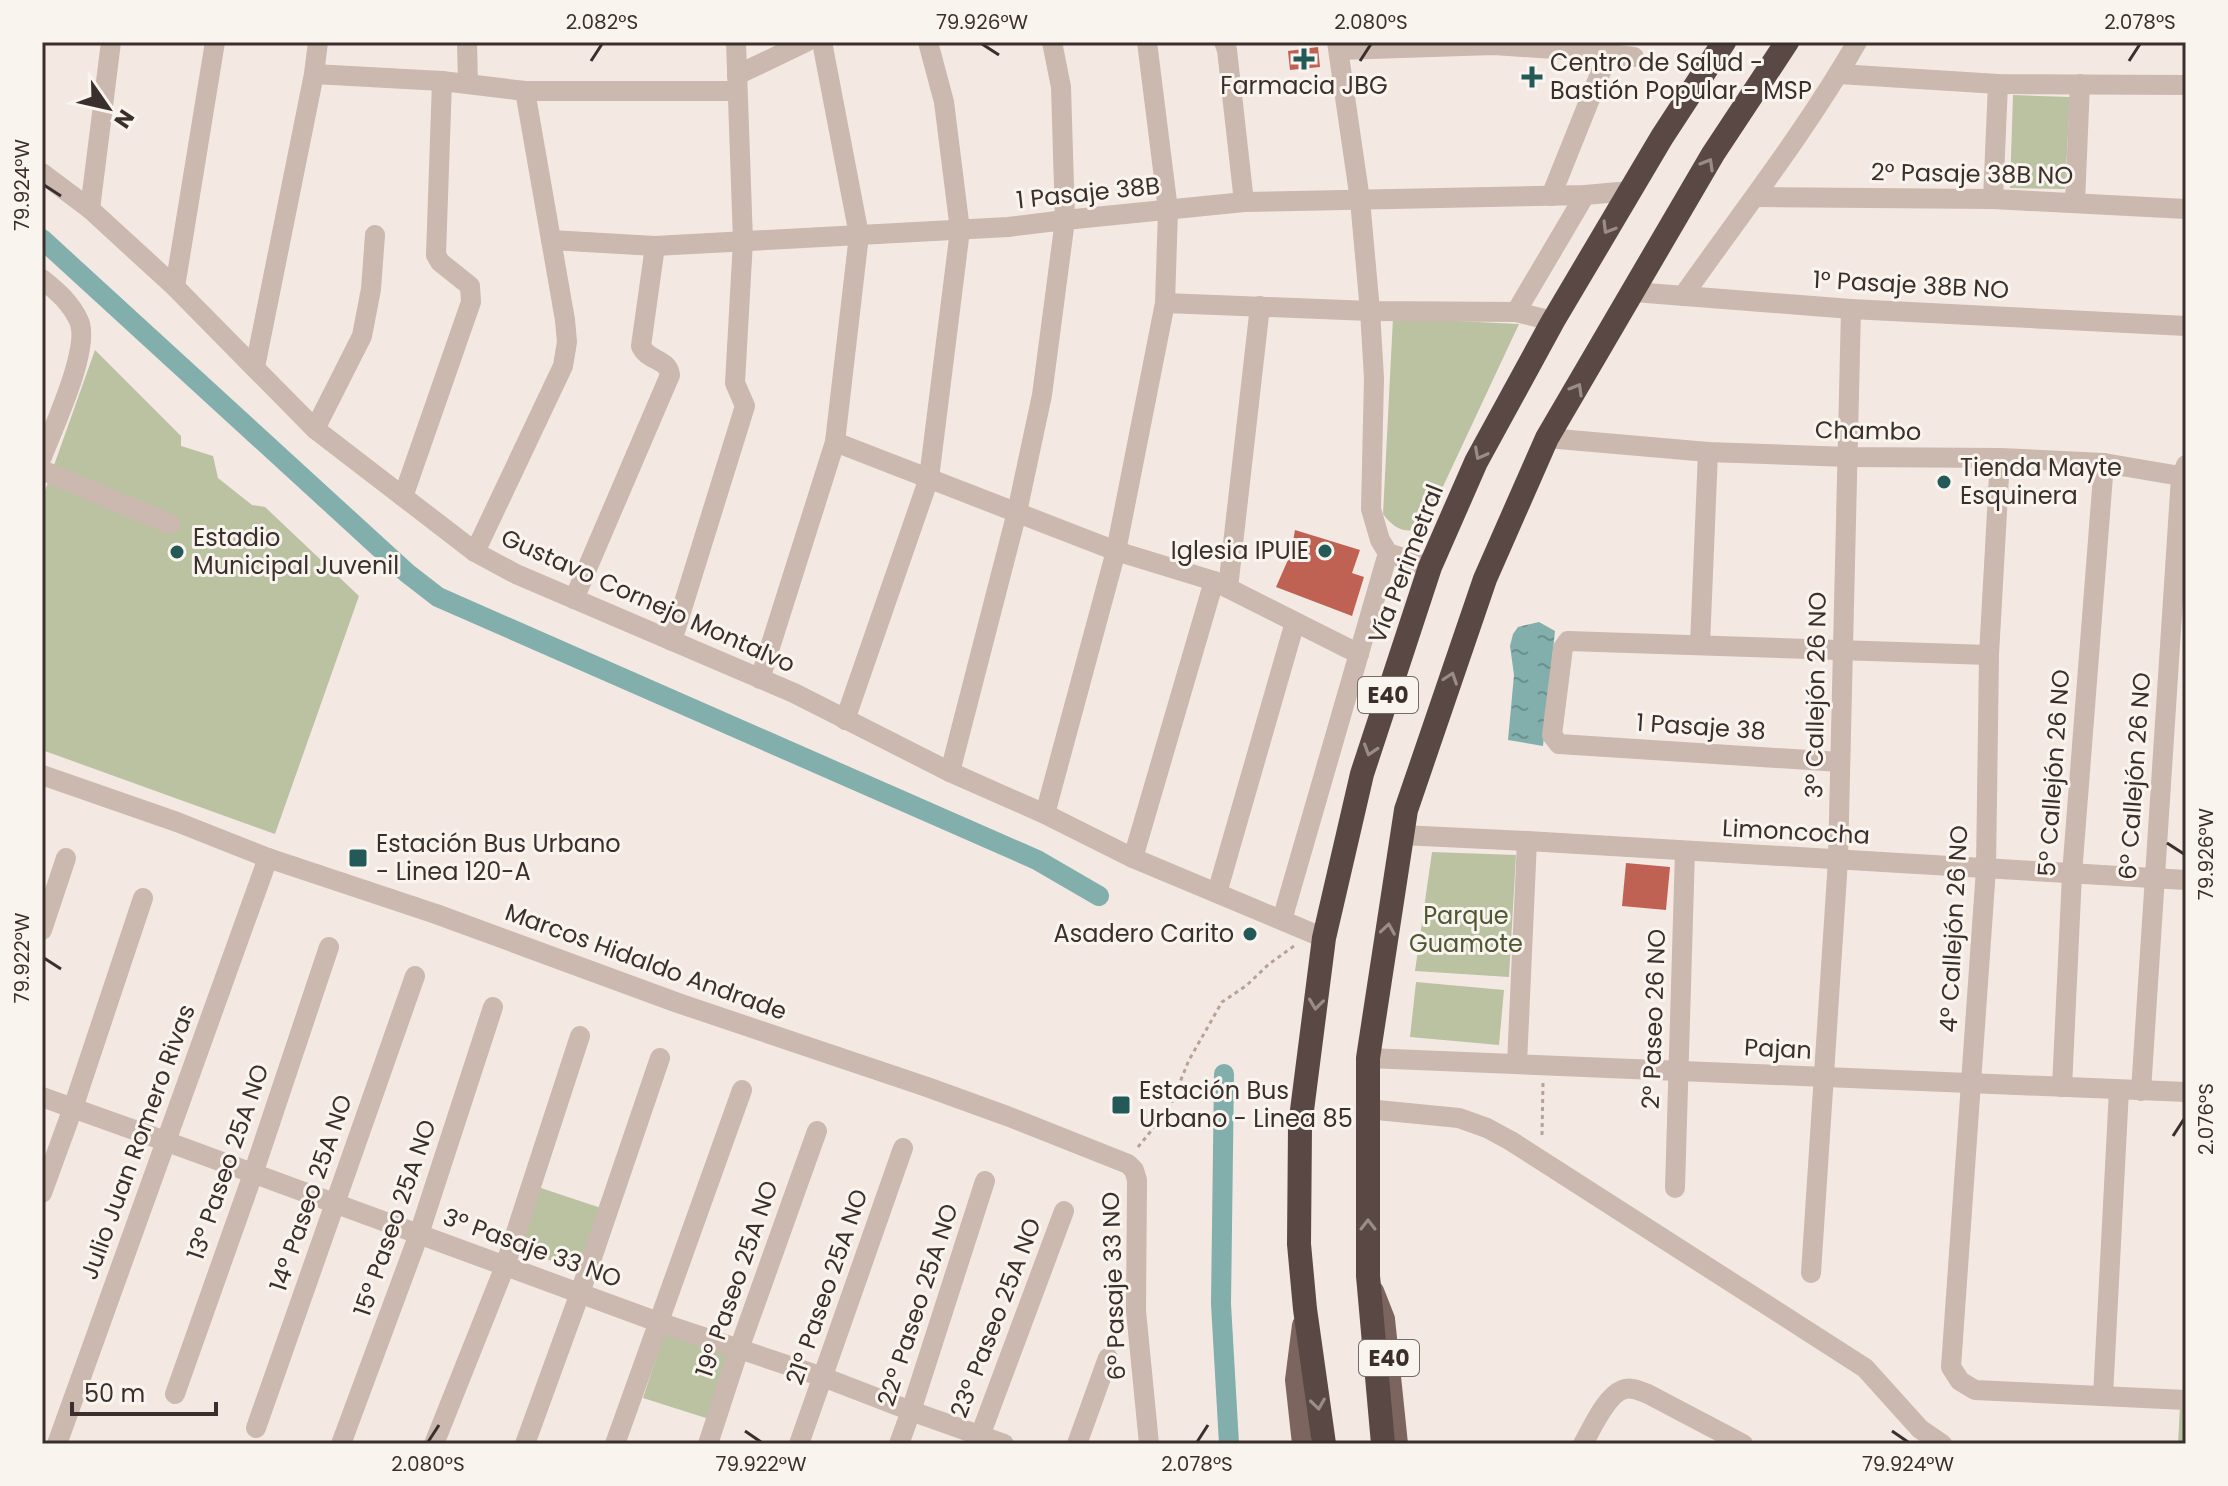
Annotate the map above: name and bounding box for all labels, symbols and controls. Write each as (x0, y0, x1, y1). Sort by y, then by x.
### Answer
text: 2.082°S (566, 8, 638, 36)
text: 79.926°W (936, 8, 1029, 36)
text: 2.080°S (1334, 8, 1408, 36)
text: 2.078°S (2104, 8, 2176, 36)
place label: Centro de Salud - Bastión Popular - MSP (1550, 46, 1812, 107)
marker: Farmacia JBG (1295, 50, 1313, 68)
marker: Centro de Salud - Bastión Popular - MSP (1521, 66, 1543, 88)
north arrow (68, 68, 148, 148)
place label: Farmacia JBG (1220, 69, 1388, 102)
text: N (107, 103, 142, 134)
text: 79.924°W (8, 138, 36, 231)
street label: 2° Pasaje 38B NO (1871, 155, 2073, 192)
one-way arrow (1698, 158, 1714, 173)
street label: 1 Pasaje 38B (1015, 169, 1161, 216)
one-way arrow (1602, 219, 1618, 234)
street label: 1° Pasaje 38B NO (1812, 263, 2010, 306)
one-way arrow (1567, 383, 1582, 398)
street label: Chambo (1815, 413, 1921, 448)
one-way arrow (1475, 446, 1490, 461)
place label: Tienda Mayte Esquinera (1960, 451, 2122, 512)
marker: Tienda Mayte Esquinera (1935, 473, 1953, 491)
street label: Vía Perimetral (1360, 480, 1451, 648)
place label: Estadio Municipal Juvenil (193, 521, 399, 582)
street label: Gustavo Cornejo Montalvo (496, 521, 800, 680)
place label: Iglesia IPUIE (1171, 534, 1309, 567)
marker: Iglesia IPUIE (1316, 542, 1334, 560)
marker: Estadio Municipal Juvenil (168, 543, 186, 561)
street label: 3º Callejón 26 NO (1797, 591, 1834, 799)
street label: 5º Callejón 26 NO (2030, 668, 2077, 878)
street label: 6º Callejón 26 NO (2111, 671, 2158, 881)
one-way arrow (1442, 672, 1458, 686)
road number: E40 (1358, 677, 1418, 713)
street label: 1 Pasaje 38 (1635, 706, 1767, 747)
one-way arrow (1363, 742, 1379, 756)
text: 79.926°W (2192, 807, 2220, 900)
street label: Limoncocha (1721, 811, 1871, 852)
street label: 4º Callejón 26 NO (1932, 824, 1975, 1034)
place label: Estación Bus Urbano - Linea 120-A (376, 827, 621, 888)
marker: Estación Bus Urbano - Linea 120-A (347, 847, 369, 869)
street label: Marcos Hidaldo Andrade (501, 895, 792, 1028)
park label: Parque Guamote (1409, 899, 1523, 960)
text: 79.922°W (8, 912, 36, 1004)
place label: Asadero Carito (1054, 917, 1234, 950)
one-way arrow (1379, 922, 1396, 936)
marker: Asadero Carito (1241, 925, 1259, 943)
street label: 2° Paseo 26 NO (1634, 928, 1673, 1110)
one-way arrow (1308, 997, 1325, 1011)
street label: Julio Juan Romero Rivas (72, 1000, 203, 1284)
street label: Pajan (1743, 1030, 1813, 1067)
street label: 13º Paseo 25A NO (179, 1059, 277, 1264)
place label: Estación Bus Urbano - Linea 85 (1139, 1074, 1353, 1135)
text: 2.076°S (2192, 1083, 2220, 1155)
street label: 14º Paseo 25A NO (261, 1090, 360, 1296)
marker: Estación Bus Urbano - Linea 85 (1110, 1094, 1132, 1116)
street label: 15º Paseo 25A NO (345, 1115, 444, 1321)
street label: 19º Paseo 25A NO (687, 1176, 786, 1382)
street label: 21º Paseo 25A NO (778, 1185, 875, 1389)
street label: 6º Pasaje 33 NO (1094, 1191, 1133, 1381)
street label: 22º Paseo 25A NO (869, 1199, 966, 1410)
street label: 3º Pasaje 33 NO (438, 1200, 626, 1295)
street label: 23º Paseo 25A NO (942, 1213, 1049, 1422)
one-way arrow (1359, 1218, 1377, 1231)
road number: E40 (1359, 1340, 1419, 1376)
scale bar (72, 1366, 216, 1416)
text: 50 m (84, 1377, 145, 1410)
one-way arrow (1309, 1397, 1326, 1411)
text: 2.080°S (391, 1450, 465, 1478)
text: 79.922°W (715, 1450, 807, 1478)
text: 2.078°S (1161, 1450, 1233, 1478)
text: 79.924°W (1862, 1450, 1955, 1478)

